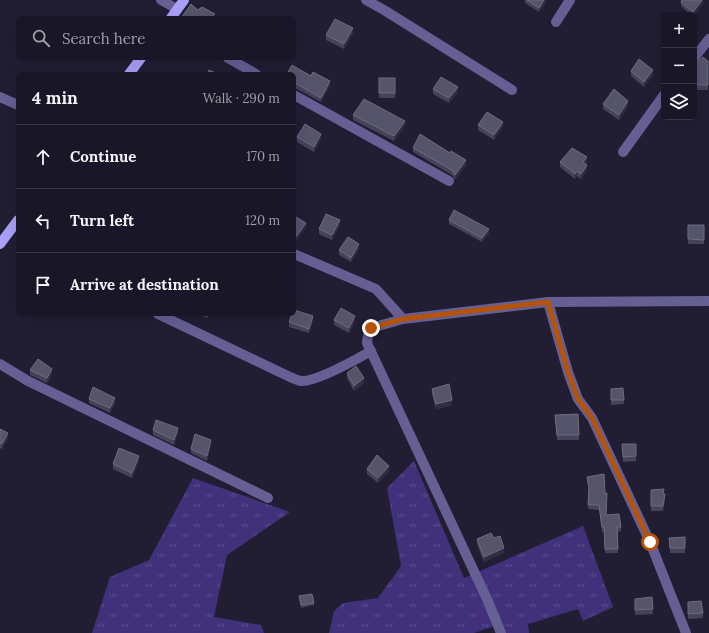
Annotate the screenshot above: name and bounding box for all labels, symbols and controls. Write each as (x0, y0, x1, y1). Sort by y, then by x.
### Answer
map controls (661, 12, 697, 120)
button: + (661, 12, 697, 48)
search box (16, 16, 296, 60)
icon: search (30, 27, 52, 49)
text: Search here (62, 29, 145, 48)
button: − (661, 48, 697, 84)
button: layers (661, 84, 697, 120)
text: 4 min (32, 87, 78, 109)
text: Walk · 290 m (203, 90, 280, 107)
icon: ahead (32, 146, 54, 168)
text: Continue (70, 147, 136, 166)
text: 170 m (246, 148, 280, 165)
icon: left (32, 210, 54, 232)
text: Turn left (70, 211, 134, 230)
text: 120 m (245, 212, 280, 229)
icon: arrive (32, 274, 54, 296)
text: Arrive at destination (70, 275, 219, 294)
route end (362, 319, 380, 337)
route start (641, 533, 659, 551)

